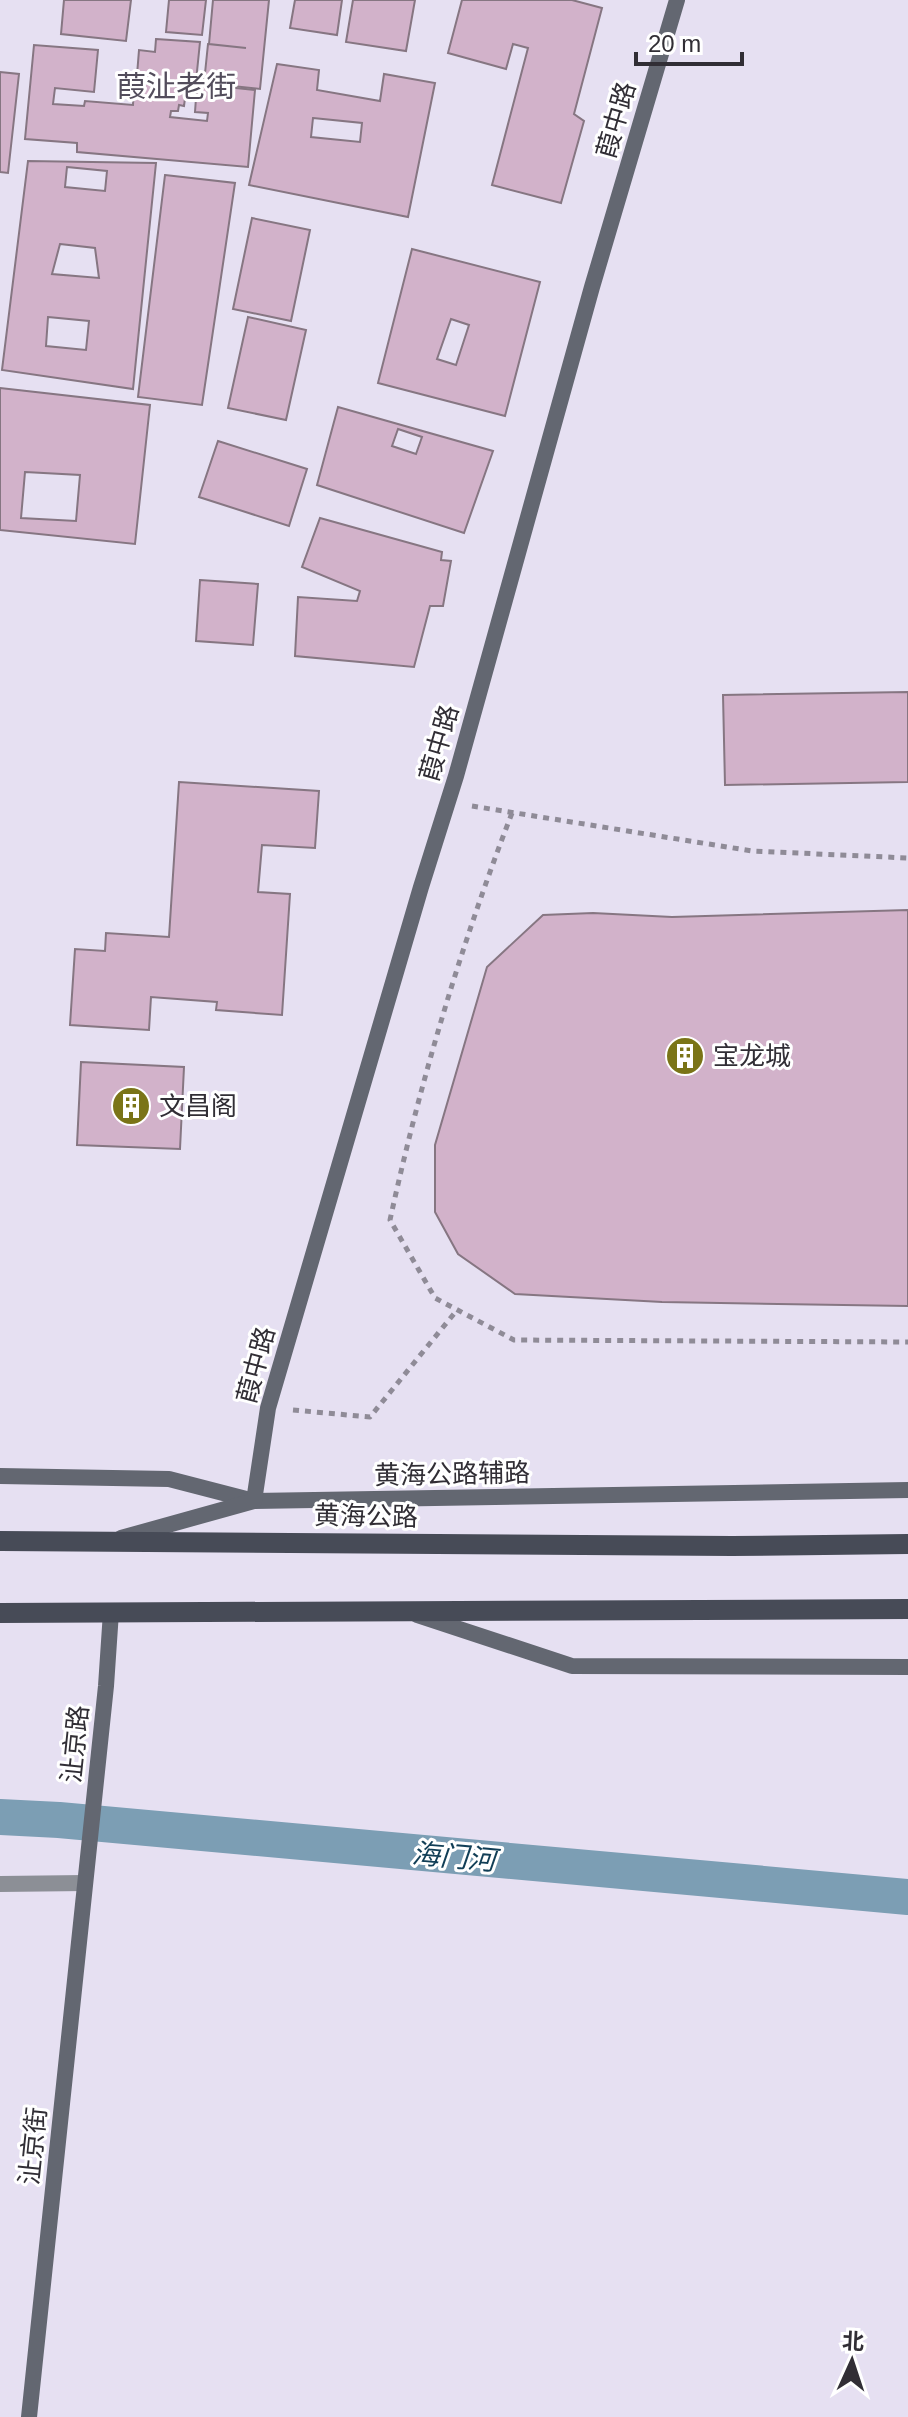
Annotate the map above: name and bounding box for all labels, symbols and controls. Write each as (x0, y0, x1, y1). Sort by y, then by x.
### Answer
scale bar (636, 16, 742, 66)
text: 20 m (648, 30, 701, 57)
district label: 葭沚老街 (116, 70, 236, 103)
street label: 葭中路 (591, 78, 641, 162)
street label: 葭中路 (414, 701, 464, 785)
building icon: 宝龙城 (664, 1035, 706, 1077)
place label: 宝龙城 (713, 1041, 791, 1071)
building icon: 文昌阁 (110, 1085, 152, 1127)
place label: 文昌阁 (159, 1091, 237, 1121)
street label: 葭中路 (231, 1323, 281, 1407)
street label: 黄海公路辅路 (374, 1458, 530, 1490)
street label: 黄海公路 (314, 1500, 418, 1532)
street label: 沚京路 (56, 1704, 94, 1784)
water label: 海门河 (411, 1838, 502, 1877)
street label: 沚京街 (14, 2106, 52, 2186)
north arrow (812, 2321, 892, 2401)
text: 北 (841, 2328, 865, 2355)

